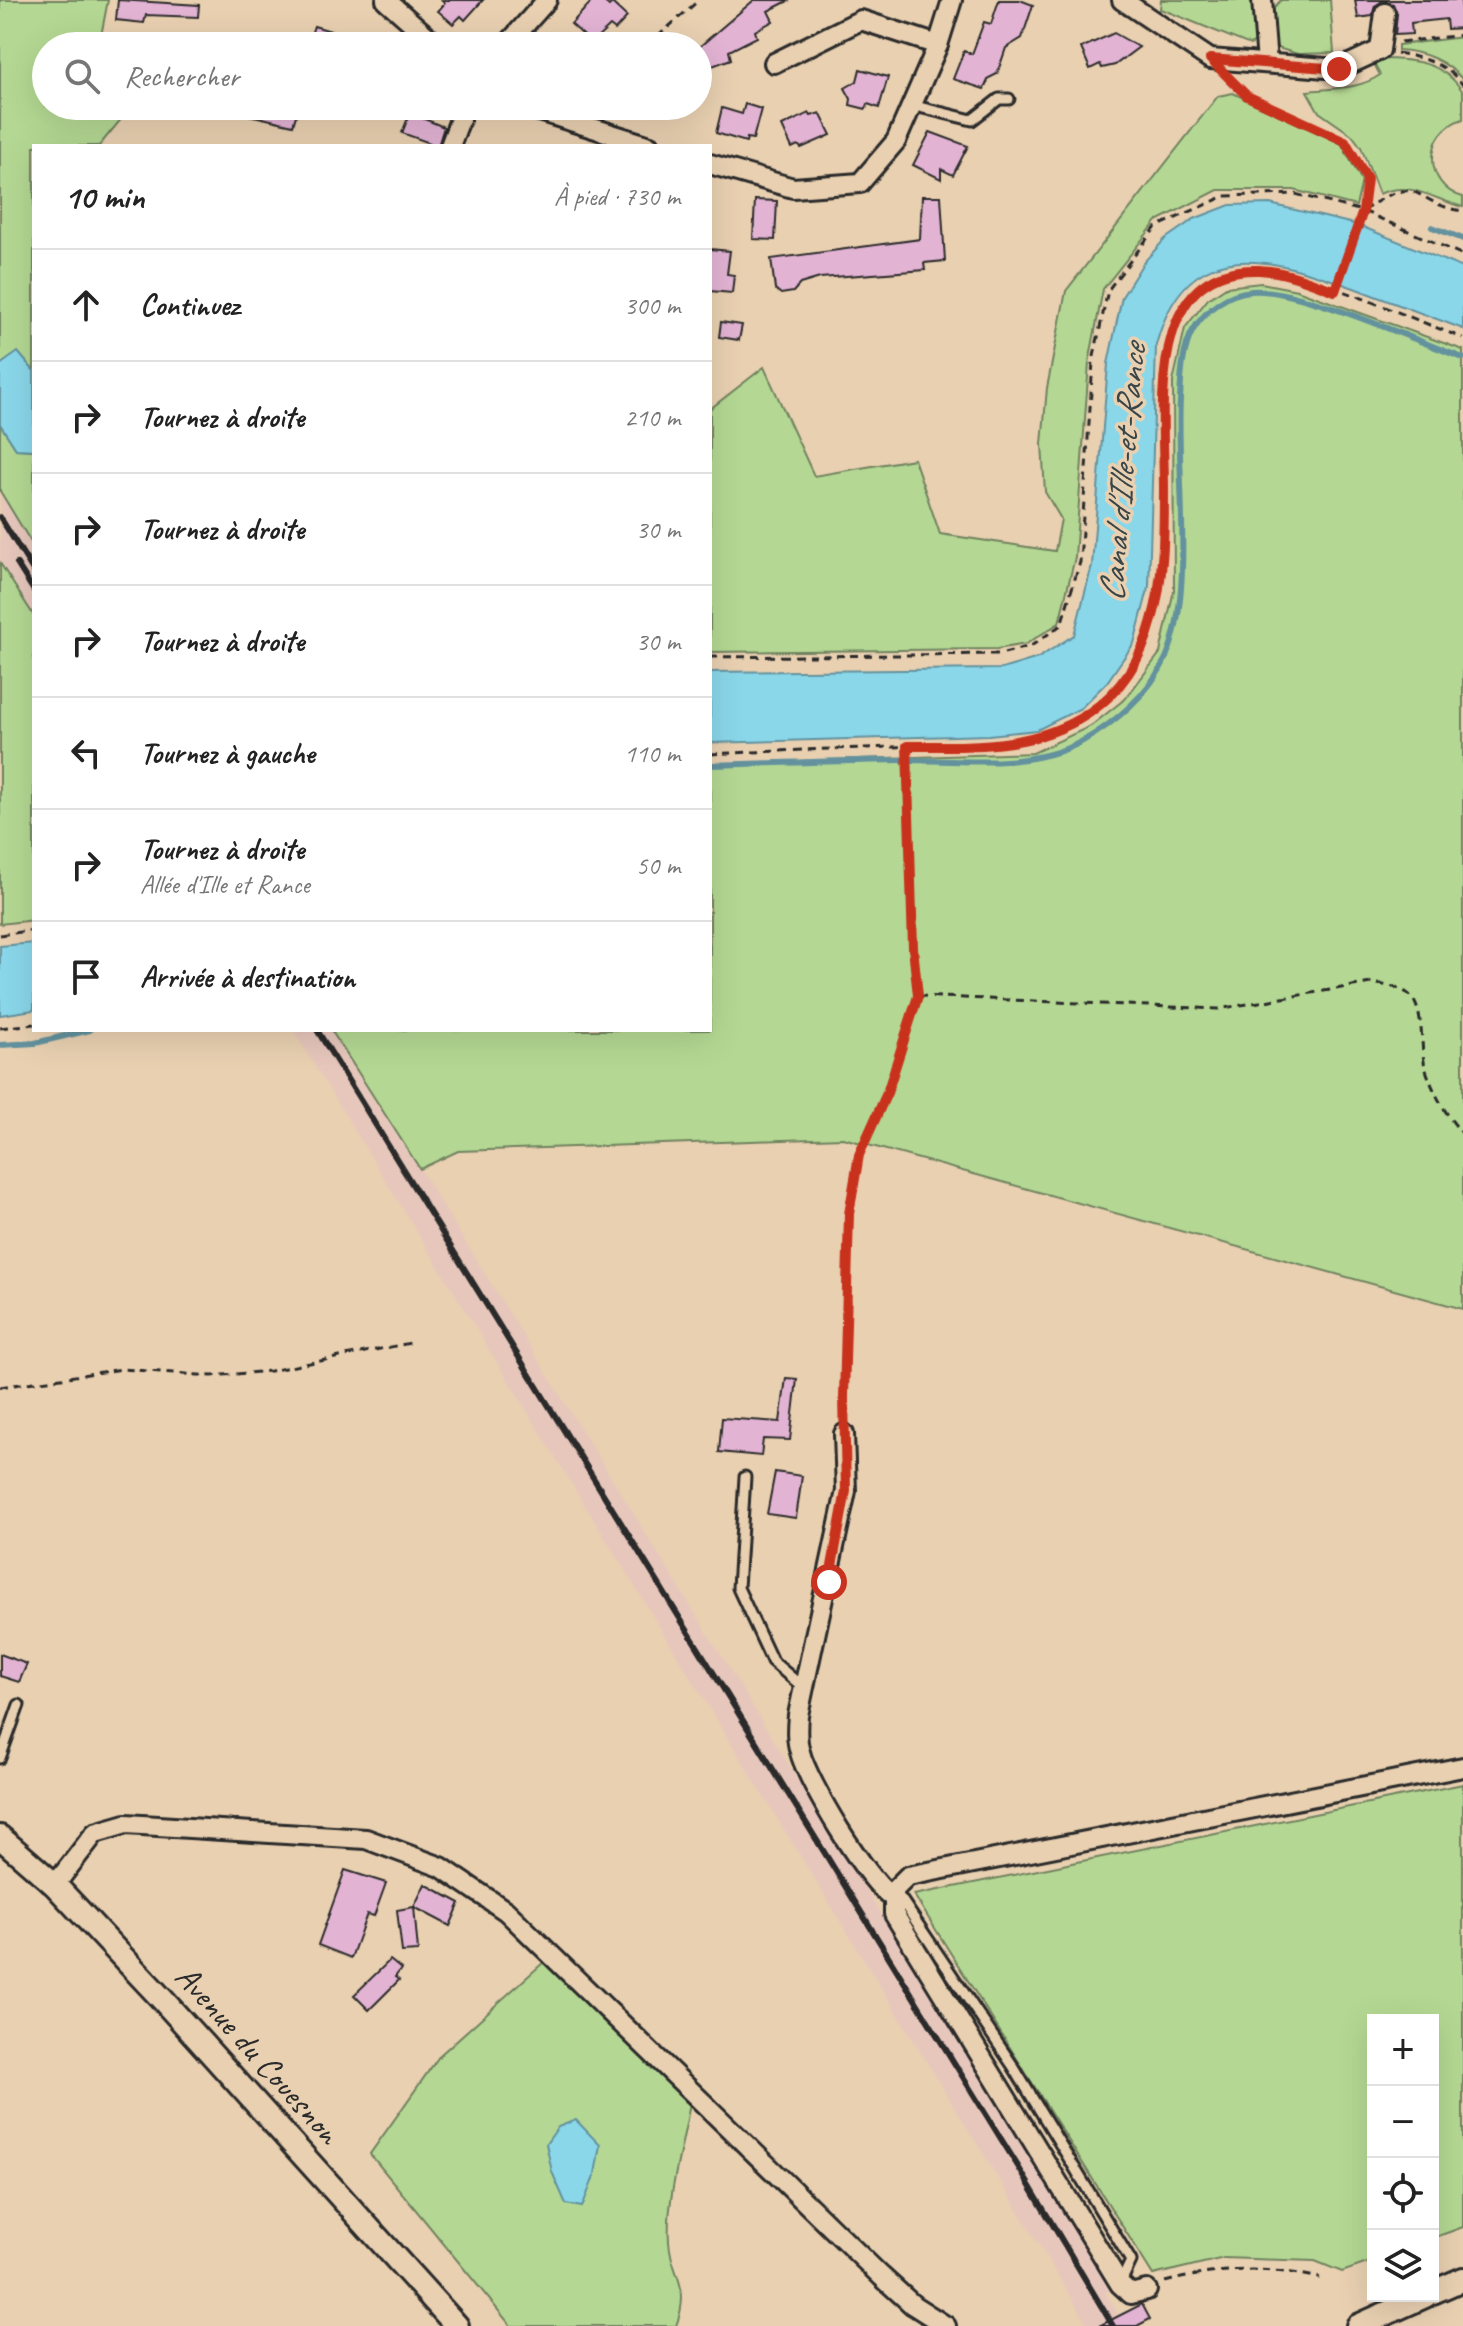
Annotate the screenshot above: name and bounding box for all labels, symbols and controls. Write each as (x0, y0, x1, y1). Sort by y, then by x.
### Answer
search box (32, 32, 712, 120)
route end (1321, 51, 1357, 87)
icon: search (60, 54, 104, 98)
text: Rechercher (124, 57, 239, 95)
text: 10 min (64, 175, 144, 218)
text: À pied · 730 m (554, 180, 680, 213)
icon: ahead (64, 283, 108, 327)
text: Continuez (140, 286, 239, 324)
text: 300 m (624, 289, 680, 322)
water label: Canal d'Ille-et-Rance (1088, 337, 1157, 603)
icon: right (64, 395, 108, 439)
text: Tournez à droite (140, 398, 304, 436)
text: 210 m (624, 401, 680, 434)
icon: right (64, 507, 108, 551)
text: Tournez à droite (140, 510, 304, 548)
text: 30 m (636, 513, 680, 546)
icon: right (64, 619, 108, 663)
text: Tournez à droite (140, 622, 304, 660)
text: 30 m (636, 625, 680, 658)
icon: left (64, 731, 108, 775)
text: Tournez à gauche (140, 734, 315, 772)
text: 110 m (624, 737, 680, 770)
text: Tournez à droite (140, 830, 304, 868)
icon: right (64, 843, 108, 887)
text: 50 m (636, 849, 680, 882)
text: Allée d'Ille et Rance (140, 868, 310, 901)
icon: arrive (64, 955, 108, 999)
text: Arrivée à destination (140, 958, 355, 996)
route start (811, 1564, 847, 1600)
street label: Avenue du Couesnon (166, 1955, 351, 2154)
map controls (1367, 2014, 1439, 2302)
button: + (1367, 2014, 1439, 2086)
button: − (1367, 2086, 1439, 2158)
button: locate (1367, 2158, 1439, 2230)
button: layers (1367, 2230, 1439, 2302)

